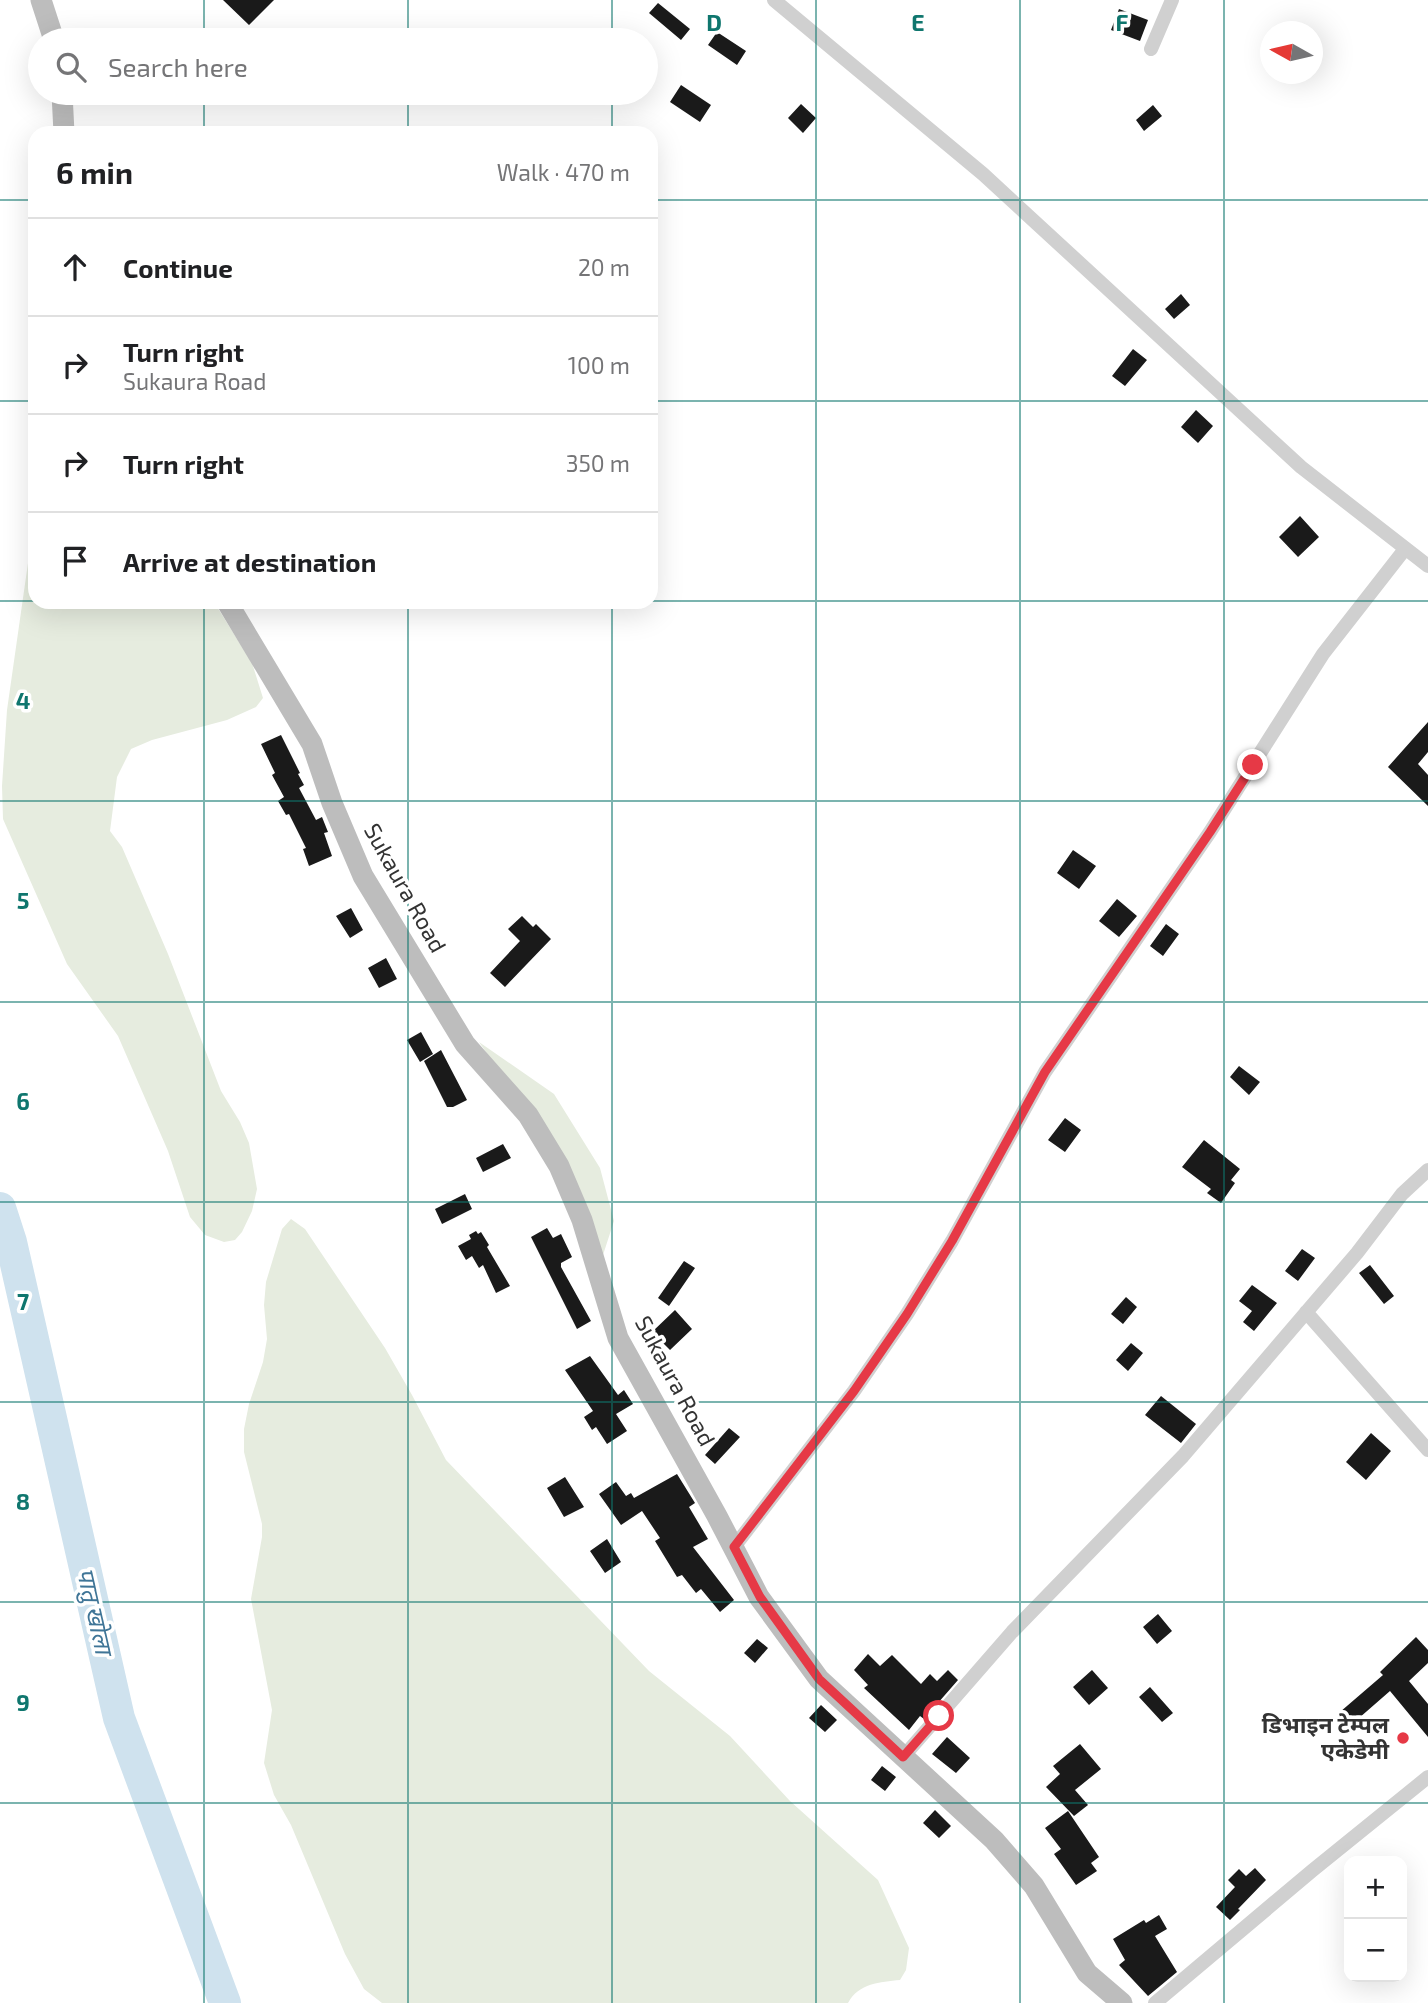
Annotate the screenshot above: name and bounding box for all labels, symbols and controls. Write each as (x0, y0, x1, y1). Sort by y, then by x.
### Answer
text: D (706, 8, 722, 36)
text: E (911, 8, 925, 36)
text: F (1116, 8, 1129, 36)
north arrow (1260, 21, 1323, 84)
search box (28, 28, 658, 105)
icon: search (52, 48, 90, 86)
text: Search here (108, 51, 248, 82)
text: 6 min (56, 154, 133, 190)
text: Walk · 470 m (497, 158, 630, 186)
icon: ahead (56, 248, 94, 286)
text: Continue (123, 252, 233, 283)
text: 20 m (578, 253, 630, 281)
text: Turn right (123, 336, 244, 367)
icon: right (56, 346, 94, 384)
text: 100 m (568, 351, 630, 379)
text: Sukaura Road (123, 367, 266, 395)
icon: right (56, 444, 94, 482)
text: Turn right (123, 448, 244, 479)
text: 350 m (566, 449, 630, 477)
icon: arrive (56, 542, 94, 580)
text: Arrive at destination (123, 546, 376, 577)
text: 4 (16, 686, 30, 714)
route end (1237, 749, 1268, 780)
street label: Sukaura Road (359, 818, 453, 957)
text: 5 (17, 886, 29, 914)
text: 6 (16, 1087, 30, 1115)
text: 7 (17, 1287, 29, 1315)
street label: Sukaura Road (630, 1311, 722, 1450)
text: 8 (16, 1487, 30, 1515)
water label: पातु खोला (70, 1565, 120, 1662)
text: 9 (16, 1688, 30, 1716)
route start (923, 1700, 954, 1731)
place label: डिभाइन टेम्पल एकेडेमी (1262, 1710, 1390, 1764)
marker: डिभाइन टेम्पल एकेडेमी (1395, 1730, 1411, 1746)
map controls (1344, 1856, 1407, 1982)
button: + (1344, 1856, 1407, 1919)
button: − (1344, 1919, 1407, 1982)

